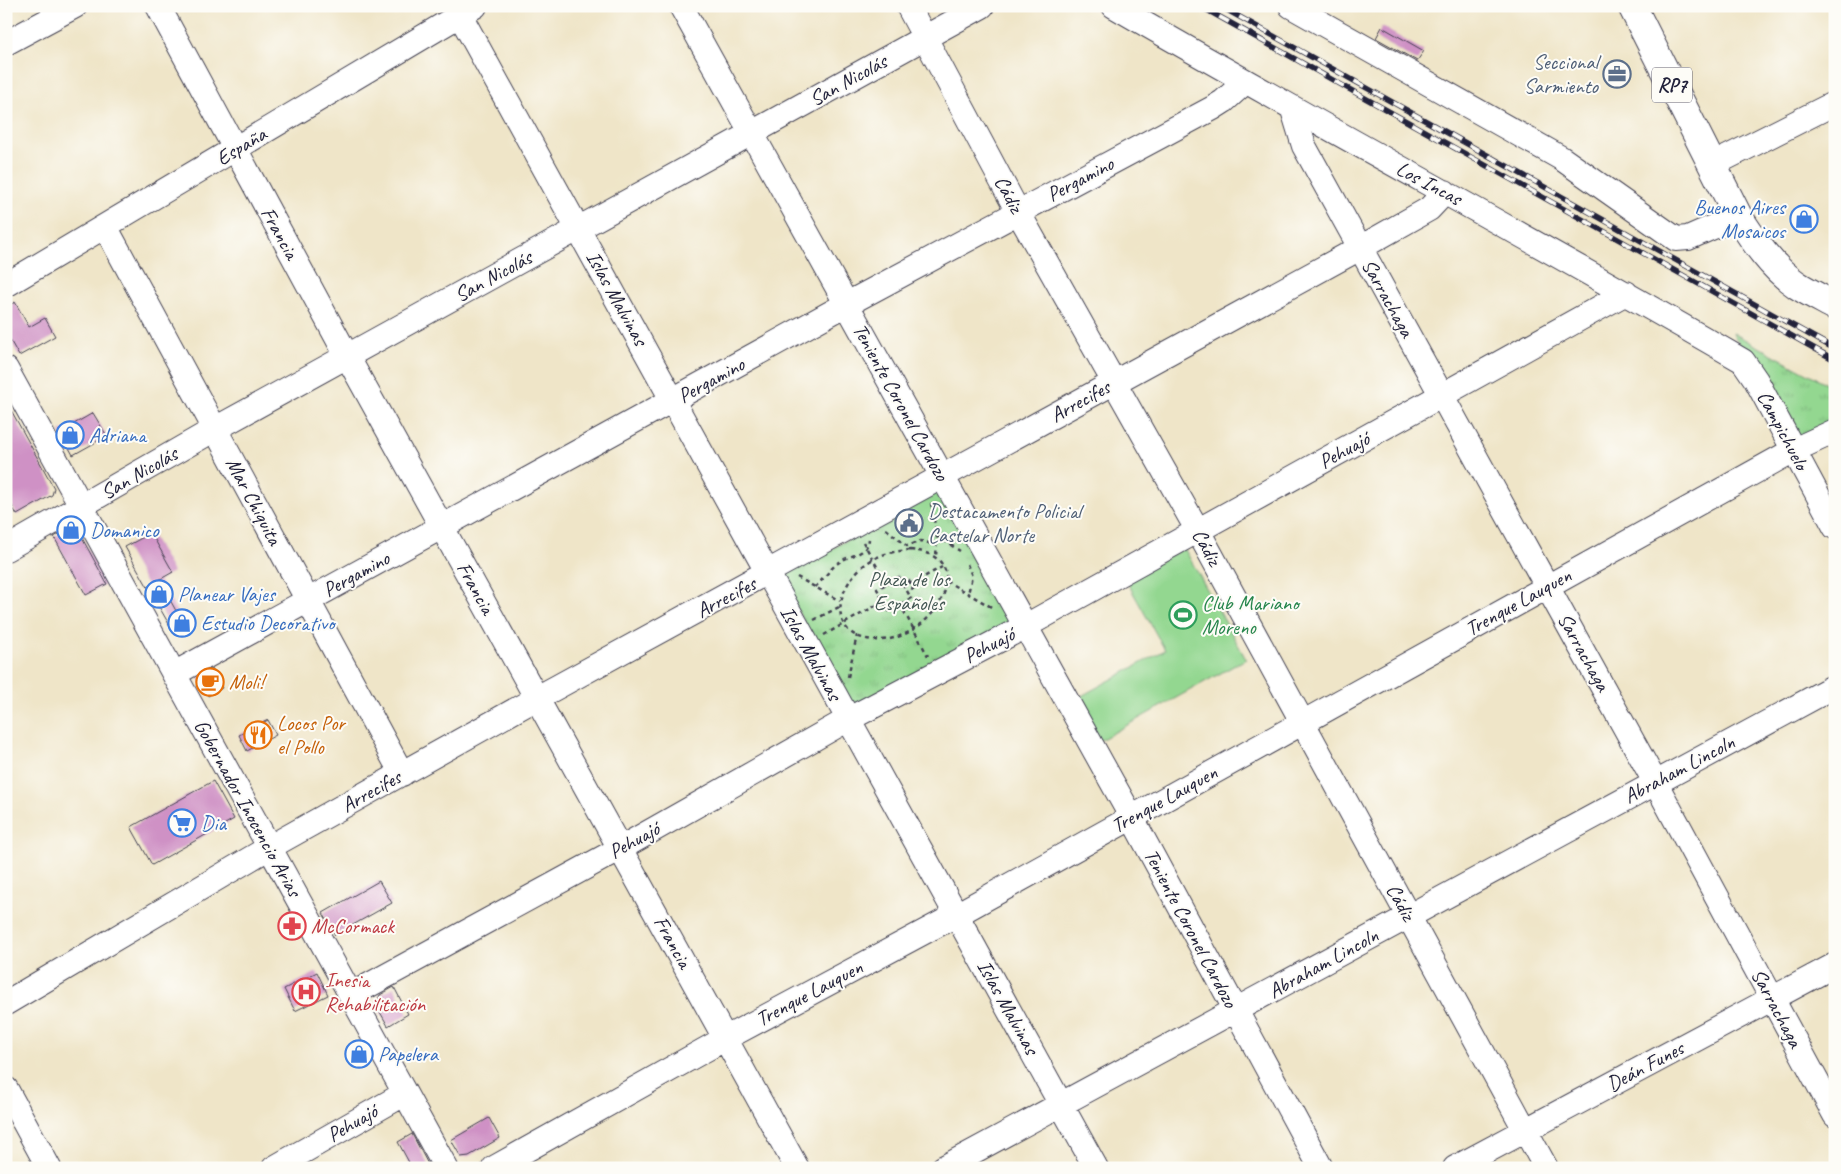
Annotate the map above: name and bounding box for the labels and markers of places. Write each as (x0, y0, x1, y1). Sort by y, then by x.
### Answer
place label: Seccional Sarmiento (1524, 49, 1601, 99)
office icon: Seccional Sarmiento (1602, 59, 1632, 89)
place label: Buenos Aires Mosaicos (1694, 194, 1787, 244)
shop icon: Buenos Aires Mosaicos (1789, 204, 1819, 234)
shop icon: Adriana (55, 420, 85, 450)
place label: Adriana (89, 422, 148, 448)
place label: Destacamento Policial Castelar Norte (928, 498, 1085, 548)
public building icon: Destacamento Policial Castelar Norte (894, 508, 924, 538)
shop icon: Domanico (56, 515, 86, 545)
place label: Domanico (90, 517, 160, 543)
shop icon: Planear Vajes (144, 579, 174, 609)
place label: Planear Vajes (178, 581, 277, 607)
place label: Club Mariano Moreno (1202, 590, 1301, 640)
sports icon: Club Mariano Moreno (1168, 600, 1198, 630)
shop icon: Estudio Decorativo (167, 608, 197, 638)
place label: Estudio Decorativo (201, 610, 337, 636)
cafe icon: Moli! (195, 667, 225, 697)
place label: Moli! (229, 669, 268, 695)
place label: Locos Por el Pollo (277, 710, 346, 760)
restaurant icon: Locos Por el Pollo (243, 720, 273, 750)
supermarket icon: Dia (167, 808, 197, 838)
place label: Dia (201, 810, 227, 836)
pharmacy icon: McCormack (277, 911, 307, 941)
place label: McCormack (311, 913, 395, 939)
place label: Inesia Rehabilitación (325, 967, 426, 1017)
hospital icon: Inesia Rehabilitación (291, 977, 321, 1007)
shop icon: Papelera (344, 1039, 374, 1069)
place label: Papelera (378, 1041, 440, 1067)

